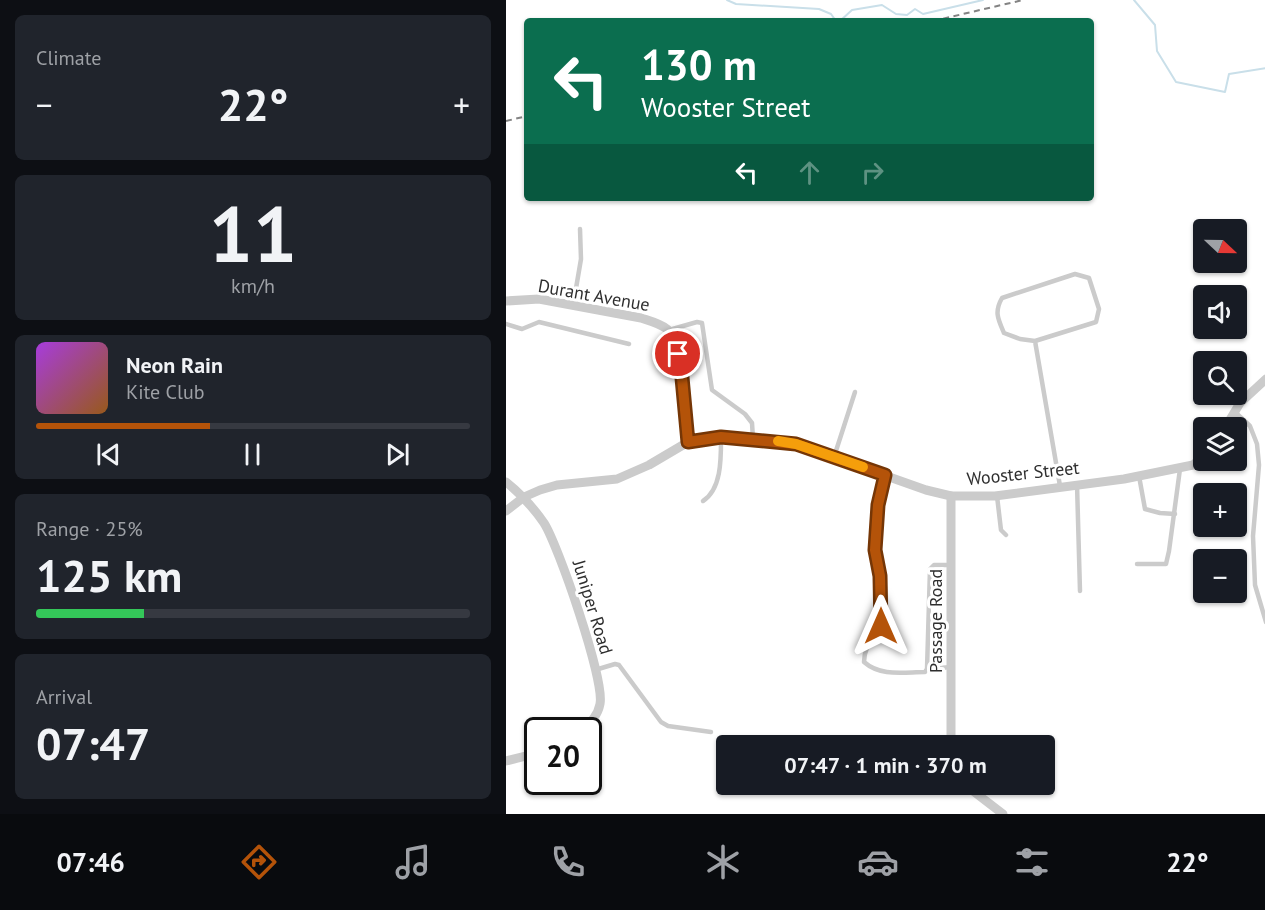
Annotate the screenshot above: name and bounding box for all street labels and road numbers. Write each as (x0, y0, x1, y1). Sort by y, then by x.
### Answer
street label: Durant Avenue (536, 274, 652, 316)
street label: Wooster Street (966, 456, 1080, 490)
street label: Juniper Road (567, 556, 618, 657)
street label: Passage Road (924, 569, 947, 673)

